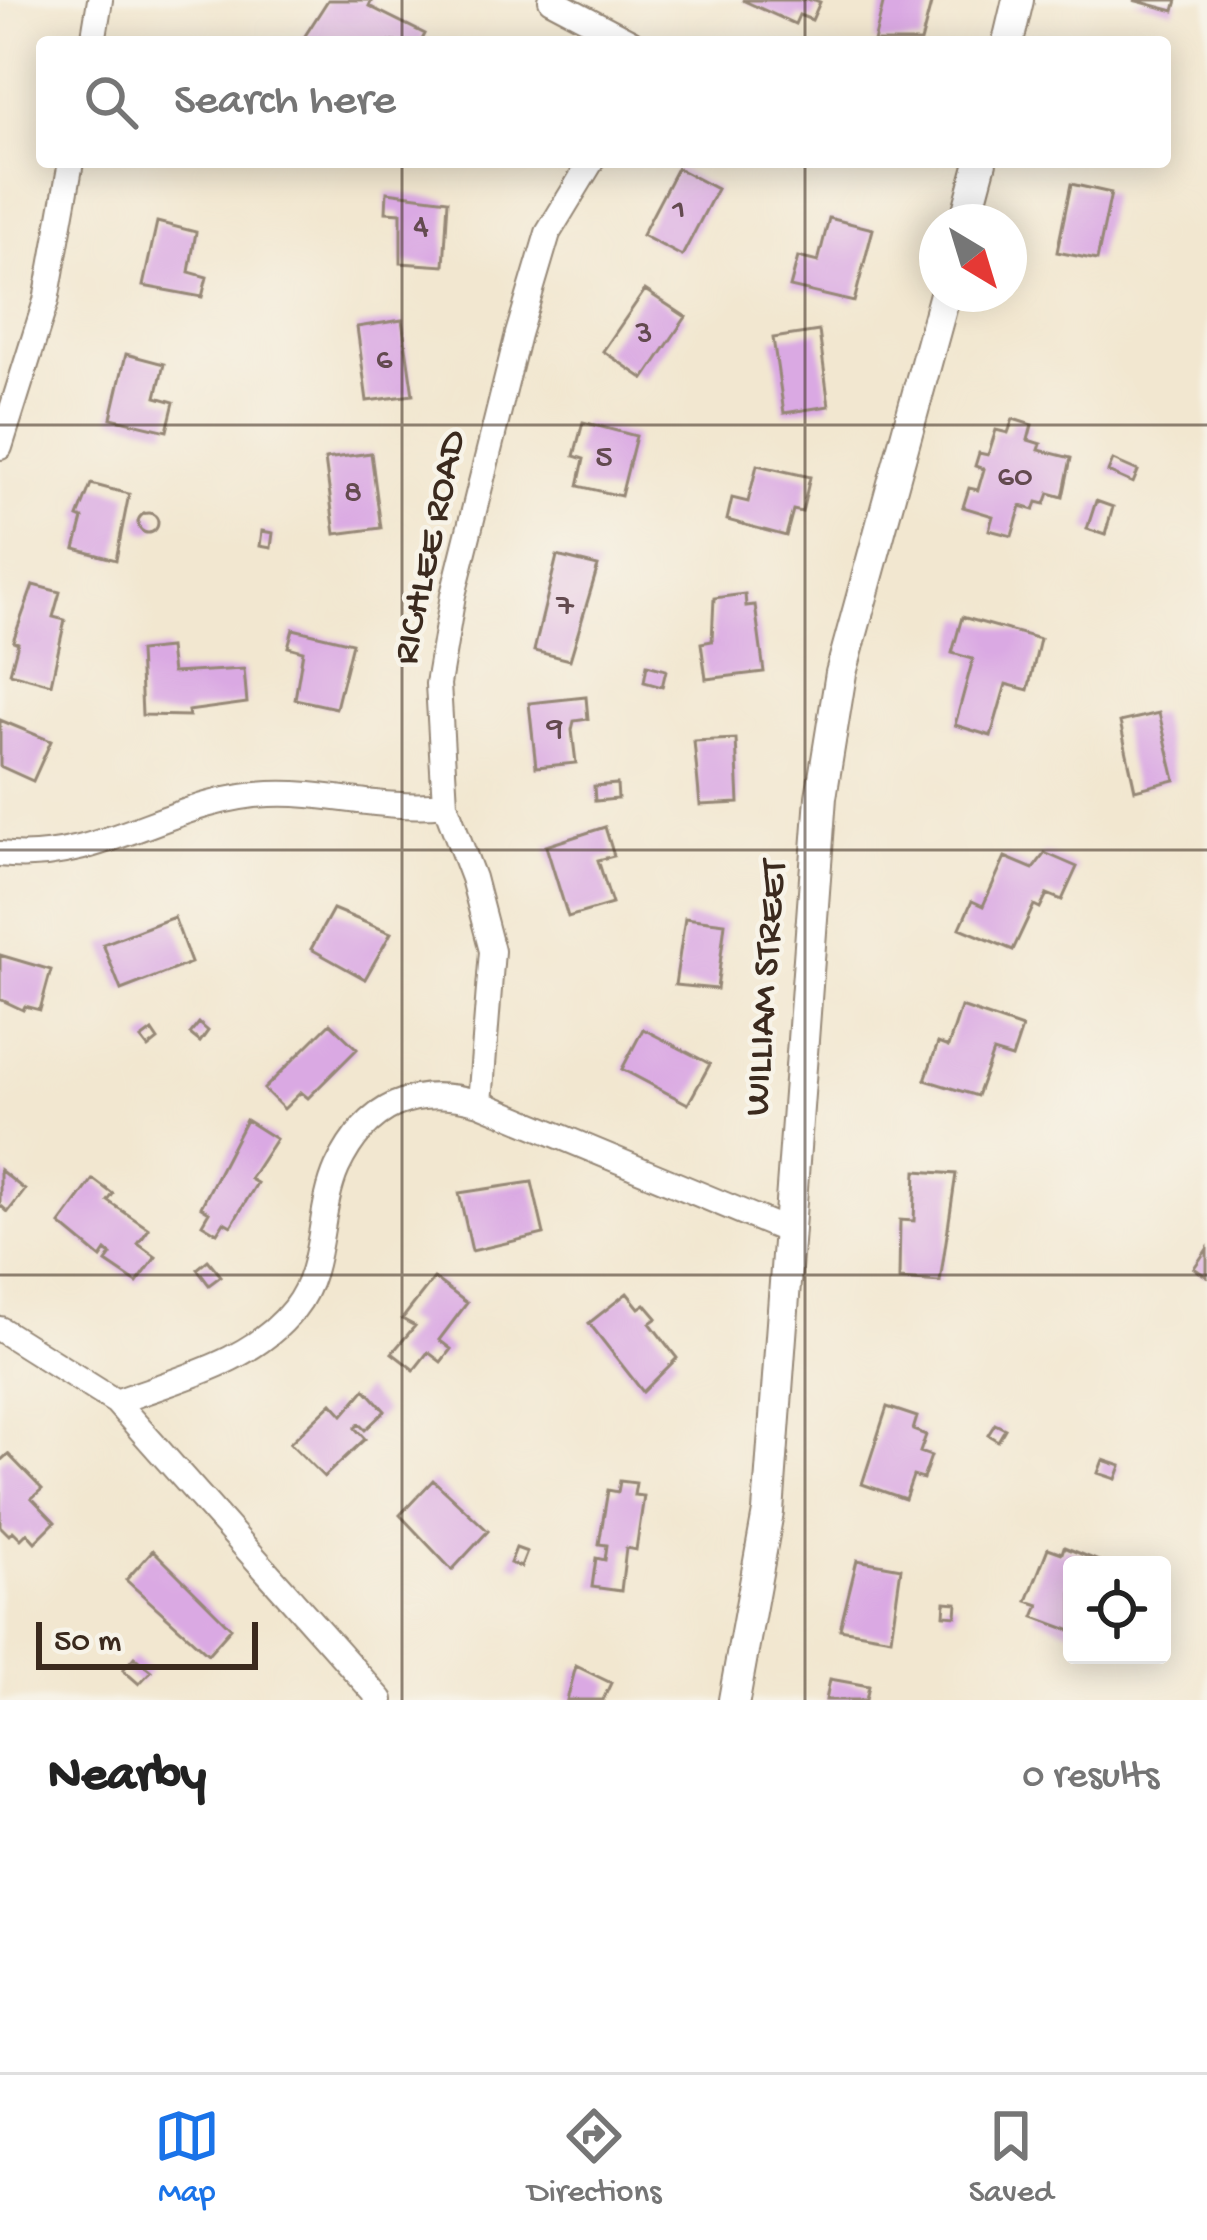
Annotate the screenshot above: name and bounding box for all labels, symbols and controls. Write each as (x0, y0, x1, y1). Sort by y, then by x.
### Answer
search box (36, 36, 1171, 168)
icon: search (78, 69, 144, 135)
text: Search here (174, 76, 396, 129)
house number: 1 (671, 193, 686, 231)
north arrow (919, 204, 1027, 312)
house number: 4 (413, 209, 429, 247)
house number: 3 (634, 316, 653, 354)
house number: 6 (376, 342, 393, 380)
street label: RICHLEE ROAD (385, 426, 479, 669)
house number: 5 (595, 440, 613, 478)
house number: 60 (997, 459, 1033, 497)
house number: 8 (344, 475, 362, 513)
house number: 7 (555, 588, 574, 626)
house number: 9 (546, 711, 563, 749)
street label: WILLIAM STREET (736, 856, 800, 1118)
map controls (1063, 1556, 1171, 1664)
button: locate (1063, 1556, 1171, 1664)
scale bar (36, 1616, 258, 1669)
text: 50 m (54, 1624, 121, 1662)
text: Nearby (48, 1748, 206, 1808)
text: 0 results (1022, 1755, 1159, 1801)
tab: Map (154, 2103, 220, 2213)
tab: Directions (527, 2103, 661, 2213)
tab: Saved (969, 2103, 1053, 2213)

